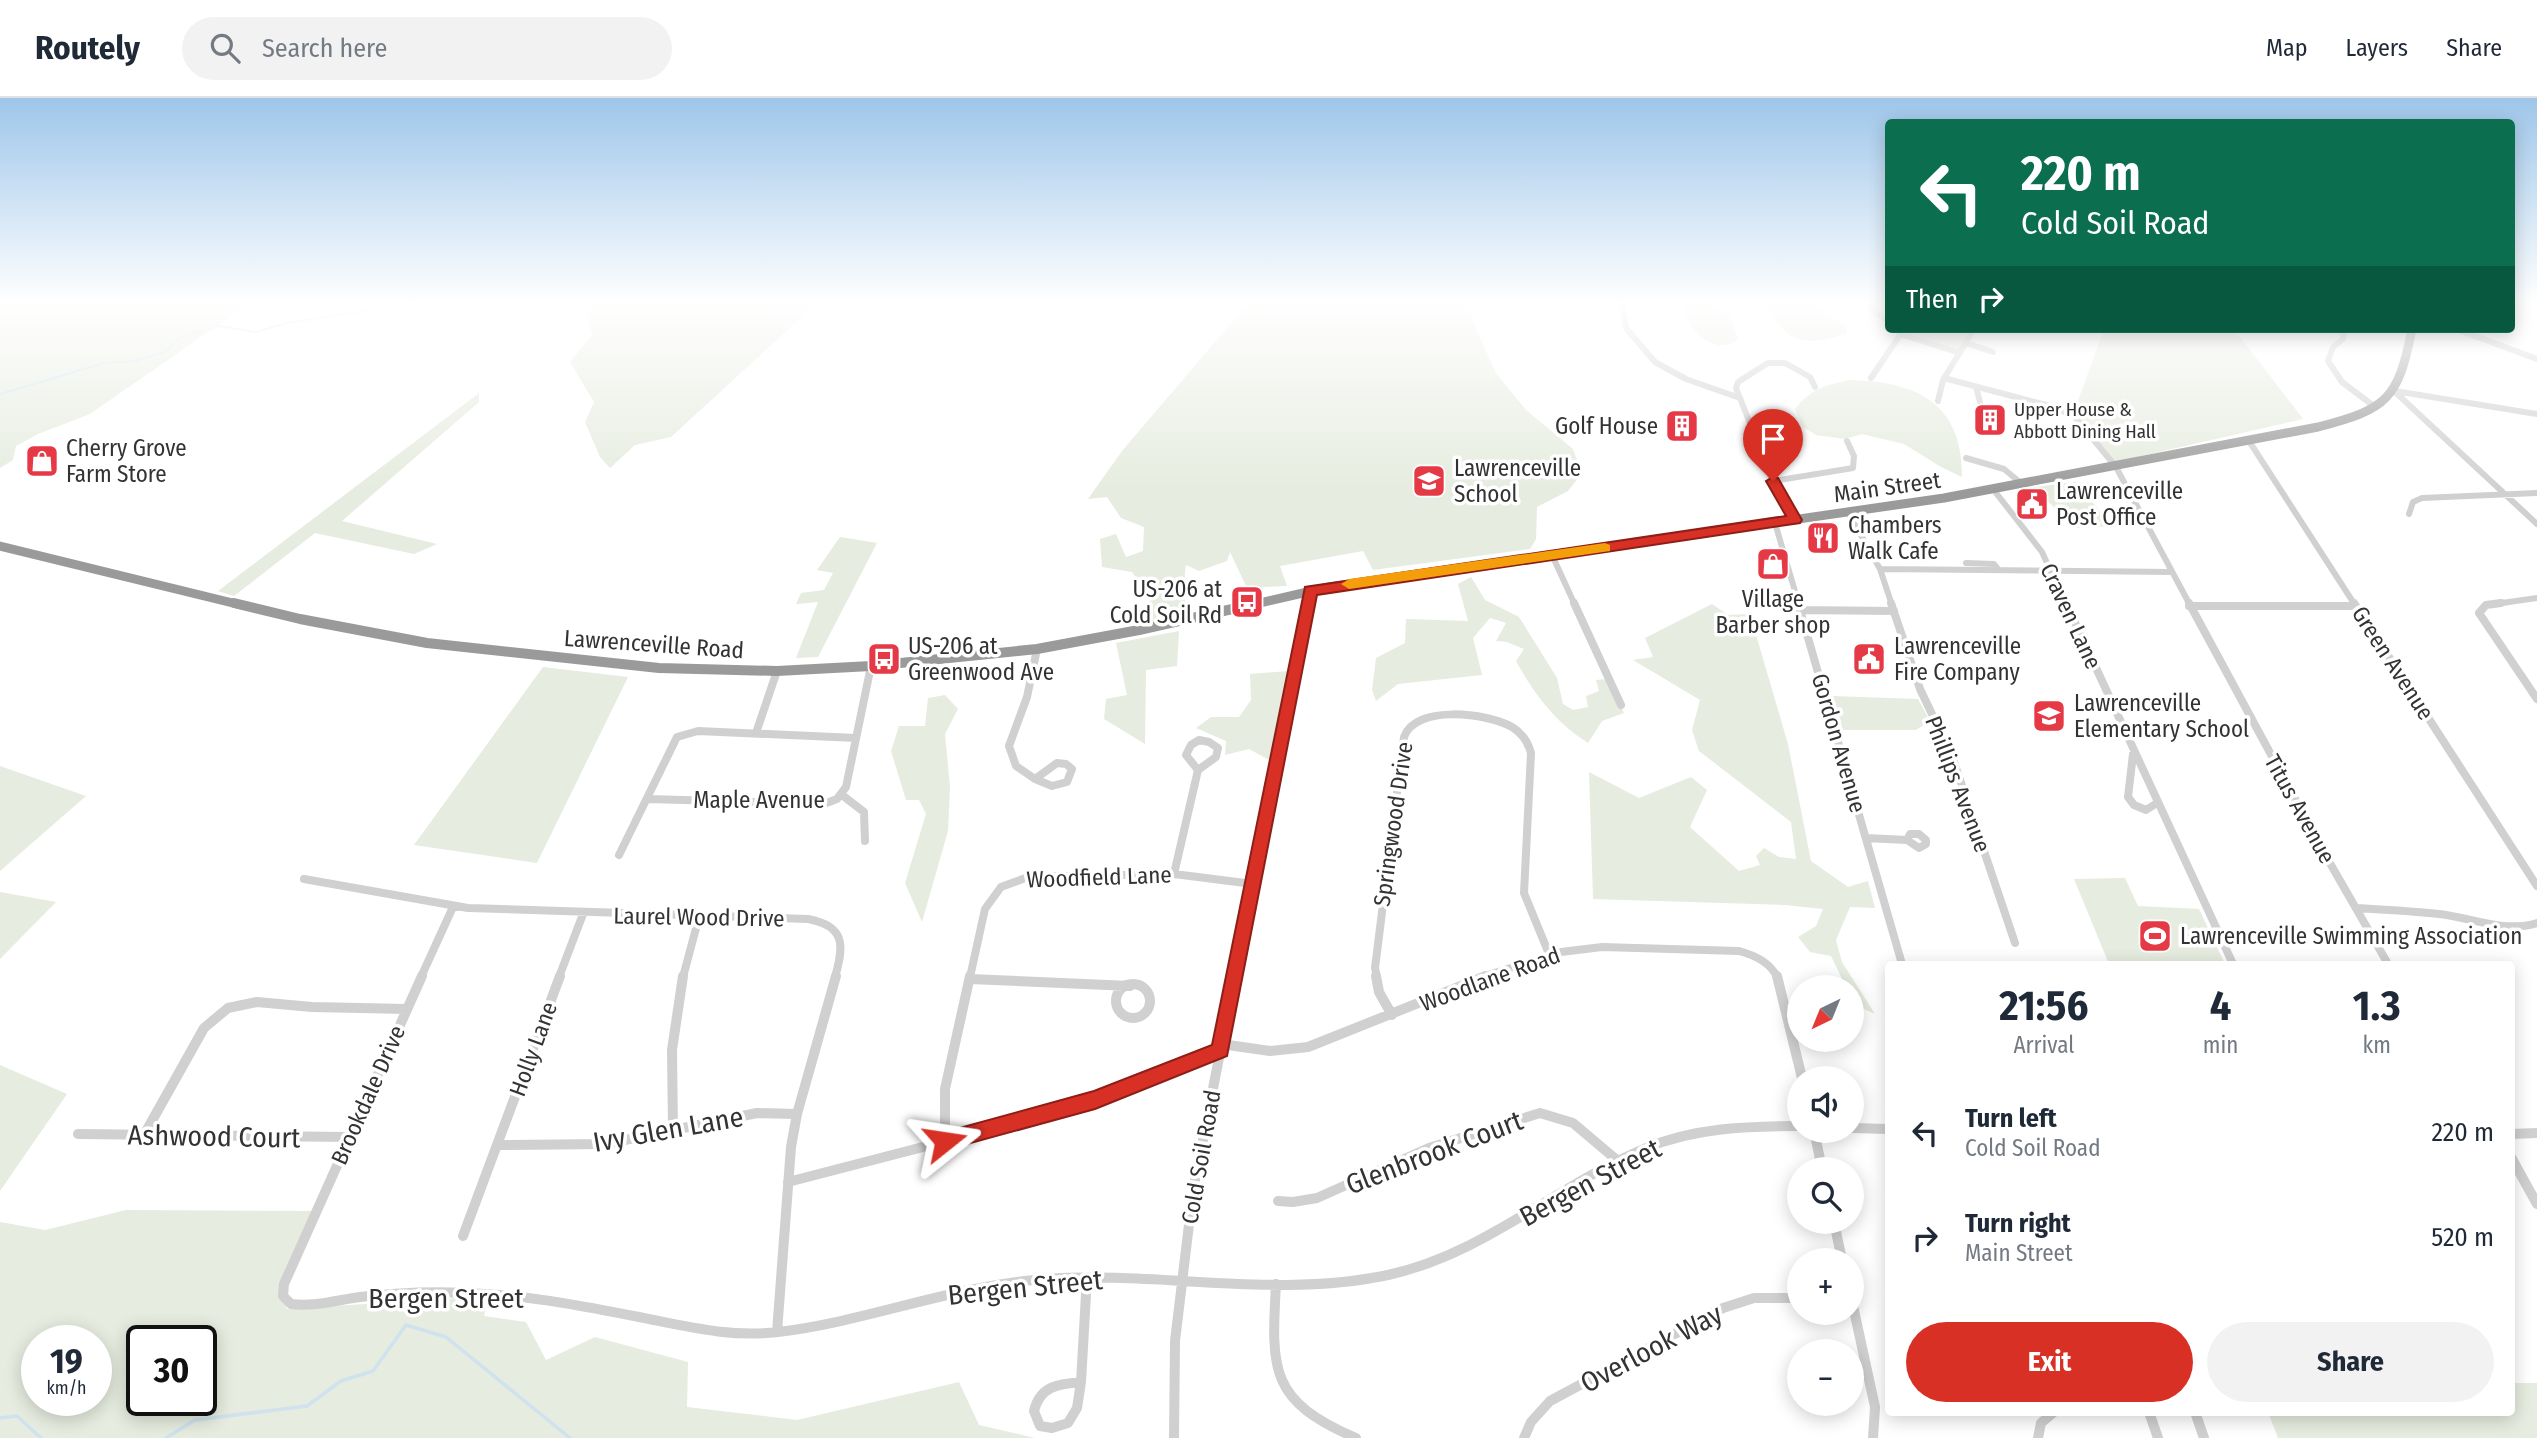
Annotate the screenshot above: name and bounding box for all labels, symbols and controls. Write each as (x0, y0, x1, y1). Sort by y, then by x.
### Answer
search box (182, 17, 672, 80)
text: Routely (35, 28, 140, 68)
icon: search (206, 29, 244, 67)
text: Search here (262, 33, 387, 64)
text: Map (2266, 34, 2308, 62)
text: Layers (2346, 34, 2408, 62)
text: Share (2446, 34, 2502, 62)
text: 220 m (2021, 144, 2141, 203)
icon: left (1906, 147, 1997, 238)
text: Cold Soil Road (2021, 204, 2209, 242)
icon: right (1972, 280, 2010, 318)
text: Then (1906, 284, 1958, 315)
place label: Upper House & Abbott Dining Hall (2014, 398, 2156, 443)
building icon: Upper House & Abbott Dining Hall (1971, 401, 2009, 439)
building icon: Golf House (1663, 407, 1701, 445)
pin (1743, 409, 1803, 481)
place label: Golf House (1555, 412, 1658, 440)
icon: arrive (1754, 420, 1792, 458)
place label: Cherry Grove Farm Store (66, 434, 187, 488)
shop icon: Cherry Grove Farm Store (23, 442, 61, 480)
place label: Lawrenceville School (1454, 454, 1581, 508)
school or university icon: Lawrenceville School (1410, 462, 1448, 500)
street label: Main Street (1832, 466, 1943, 508)
place label: Lawrenceville Post Office (2056, 477, 2183, 531)
public building icon: Lawrenceville Post Office (2013, 485, 2051, 523)
place label: Chambers Walk Cafe (1848, 511, 1942, 565)
restaurant icon: Chambers Walk Cafe (1804, 519, 1842, 557)
shop icon: Village Barber shop (1754, 545, 1792, 583)
street label: Craven Lane (2034, 559, 2108, 673)
place label: US-206 at Cold Soil Rd (1110, 575, 1222, 629)
bus stop icon: US-206 at Cold Soil Rd (1228, 583, 1266, 621)
place label: Village Barber shop (1715, 585, 1831, 639)
street label: Green Avenue (2346, 601, 2440, 725)
street label: Lawrenceville Road (563, 624, 745, 664)
place label: US-206 at Greenwood Ave (908, 632, 1054, 686)
place label: Lawrenceville Fire Company (1894, 632, 2021, 686)
bus stop icon: US-206 at Greenwood Ave (865, 640, 903, 678)
public building icon: Lawrenceville Fire Company (1850, 640, 1888, 678)
street label: Gordon Avenue (1806, 670, 1872, 816)
place label: Lawrenceville Elementary School (2074, 689, 2249, 743)
school or university icon: Lawrenceville Elementary School (2030, 697, 2068, 735)
street label: Phillips Avenue (1919, 712, 1997, 856)
street label: Springwood Drive (1368, 740, 1418, 908)
street label: Titus Avenue (2259, 750, 2341, 868)
street label: Maple Avenue (693, 786, 825, 814)
street label: Woodfield Lane (1026, 860, 1172, 894)
street label: Laurel Wood Drive (613, 902, 785, 932)
sports icon: Lawrenceville Swimming Association (2136, 917, 2174, 955)
place label: Lawrenceville Swimming Association (2180, 922, 2522, 950)
street label: Woodlane Road (1416, 941, 1564, 1017)
north arrow (1787, 975, 1864, 1052)
map controls (1787, 975, 1864, 1416)
text: 21:56 (1999, 981, 2088, 1031)
text: 4 (2210, 981, 2231, 1031)
text: 1.3 (2353, 981, 2401, 1031)
street label: Holly Lane (503, 998, 563, 1100)
street label: Brookdale Drive (325, 1021, 411, 1169)
text: Arrival (2013, 1031, 2074, 1059)
text: min (2203, 1031, 2238, 1059)
text: km (2362, 1031, 2391, 1059)
button: sound (1787, 1066, 1864, 1143)
street label: Cold Soil Road (1175, 1088, 1227, 1226)
street label: Ivy Glen Lane (590, 1100, 746, 1159)
street label: Glenbrook Court (1341, 1103, 1528, 1201)
text: Turn left (1965, 1103, 2057, 1134)
position arrow (908, 1104, 982, 1178)
icon: left (1906, 1114, 1944, 1152)
text: 220 m (2431, 1117, 2494, 1148)
street label: Ashwood Court (127, 1118, 302, 1155)
street label: Bergen Street (1514, 1131, 1667, 1233)
text: Cold Soil Road (1965, 1134, 2100, 1162)
button: search (1787, 1157, 1864, 1234)
text: Turn right (1965, 1208, 2071, 1239)
icon: right (1906, 1219, 1944, 1257)
text: 520 m (2431, 1222, 2494, 1253)
text: Main Street (1965, 1239, 2073, 1267)
button: + (1787, 1248, 1864, 1325)
street label: Bergen Street (946, 1263, 1105, 1312)
street label: Bergen Street (368, 1282, 524, 1315)
street label: Overlook Way (1575, 1297, 1728, 1400)
button: Exit (1906, 1322, 2193, 1402)
button: Share (2207, 1322, 2494, 1402)
speed limit sign: 30 (126, 1325, 217, 1416)
button: − (1787, 1339, 1864, 1416)
text: 19 (50, 1340, 83, 1382)
text: km/h (46, 1377, 87, 1399)

